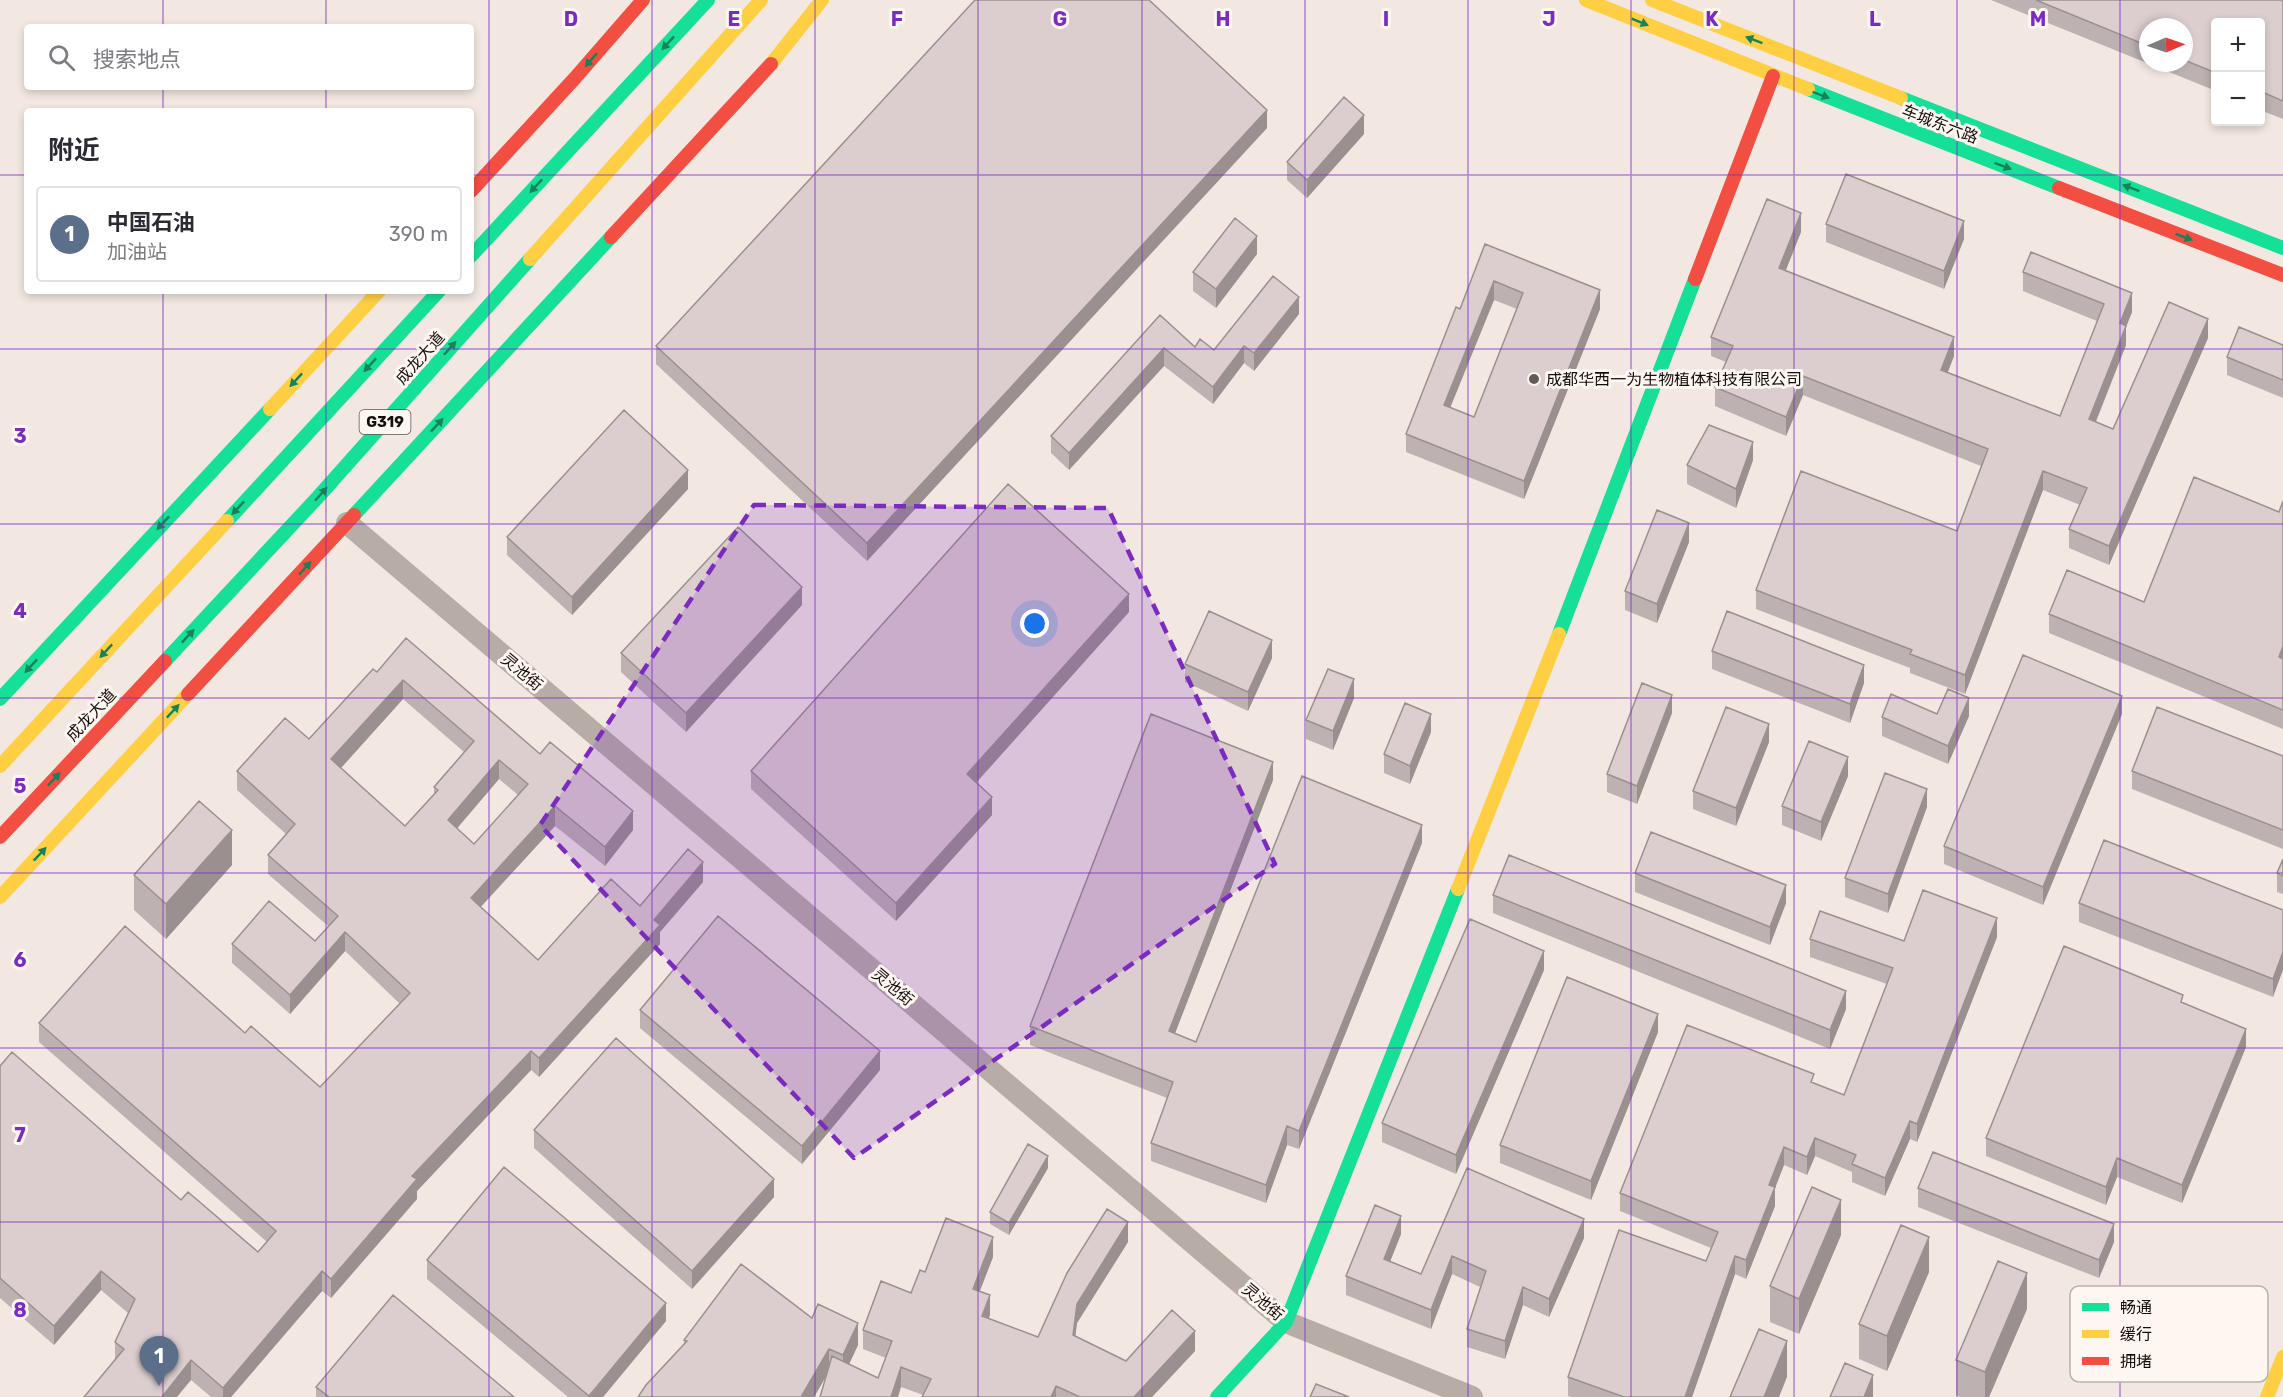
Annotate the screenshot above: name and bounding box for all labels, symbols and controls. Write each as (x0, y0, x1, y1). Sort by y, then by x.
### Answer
text: D (564, 7, 578, 31)
text: E (728, 7, 740, 31)
text: F (891, 7, 903, 31)
text: G (1053, 7, 1067, 31)
text: H (1216, 7, 1230, 31)
text: I (1383, 7, 1389, 31)
text: J (1542, 7, 1556, 31)
text: K (1705, 7, 1719, 31)
text: L (1869, 7, 1881, 31)
text: M (2030, 7, 2046, 31)
one-way arrow (1631, 18, 1649, 27)
north arrow (2139, 18, 2193, 72)
map controls (2211, 18, 2265, 126)
button: + (2211, 18, 2265, 72)
search box (24, 24, 474, 90)
one-way arrow (662, 35, 675, 50)
one-way arrow (1745, 35, 1763, 44)
icon: search (45, 41, 78, 74)
text: 搜索地点 (93, 46, 181, 73)
one-way arrow (585, 52, 598, 67)
button: − (2211, 72, 2265, 126)
one-way arrow (1812, 91, 1830, 100)
street label: 车城东六路 (1899, 101, 1981, 147)
text: 附近 (48, 135, 100, 166)
one-way arrow (1994, 161, 2012, 171)
one-way arrow (530, 178, 543, 193)
one-way arrow (2122, 183, 2140, 192)
text: 中国石油 (107, 209, 195, 236)
text: 1 (65, 222, 74, 246)
text: 390 m (389, 222, 448, 246)
one-way arrow (2176, 232, 2194, 242)
text: 加油站 (107, 240, 167, 264)
street label: 成龙大道 (392, 328, 448, 388)
one-way arrow (443, 341, 456, 356)
one-way arrow (364, 357, 378, 371)
place label: 成都华西一为生物植体科技有限公司 (1546, 370, 1802, 389)
one-way arrow (290, 372, 303, 387)
marker: 成都华西一为生物植体科技有限公司 (1527, 372, 1541, 386)
road number: G319 (360, 410, 410, 434)
one-way arrow (430, 417, 444, 432)
text: 3 (13, 424, 27, 448)
one-way arrow (314, 487, 327, 502)
one-way arrow (232, 500, 245, 515)
one-way arrow (157, 516, 171, 530)
one-way arrow (298, 561, 312, 576)
text: 4 (13, 599, 27, 623)
your location (1020, 609, 1049, 638)
one-way arrow (180, 630, 194, 644)
one-way arrow (100, 643, 113, 658)
street label: 灵池街 (498, 649, 546, 695)
one-way arrow (25, 658, 38, 673)
street label: 成龙大道 (62, 685, 120, 745)
one-way arrow (166, 704, 180, 719)
one-way arrow (47, 771, 61, 786)
text: 5 (14, 774, 27, 798)
one-way arrow (33, 847, 47, 862)
text: 6 (13, 948, 27, 972)
street label: 灵池街 (869, 964, 917, 1010)
text: 7 (14, 1123, 26, 1147)
street label: 灵池街 (1239, 1279, 1287, 1325)
legend (2070, 1286, 2268, 1382)
text: 8 (13, 1298, 27, 1322)
text: 畅通 (2120, 1298, 2152, 1317)
text: 缓行 (2120, 1325, 2152, 1344)
pin: 1 (140, 1336, 178, 1386)
text: 拥堵 (2120, 1352, 2152, 1371)

